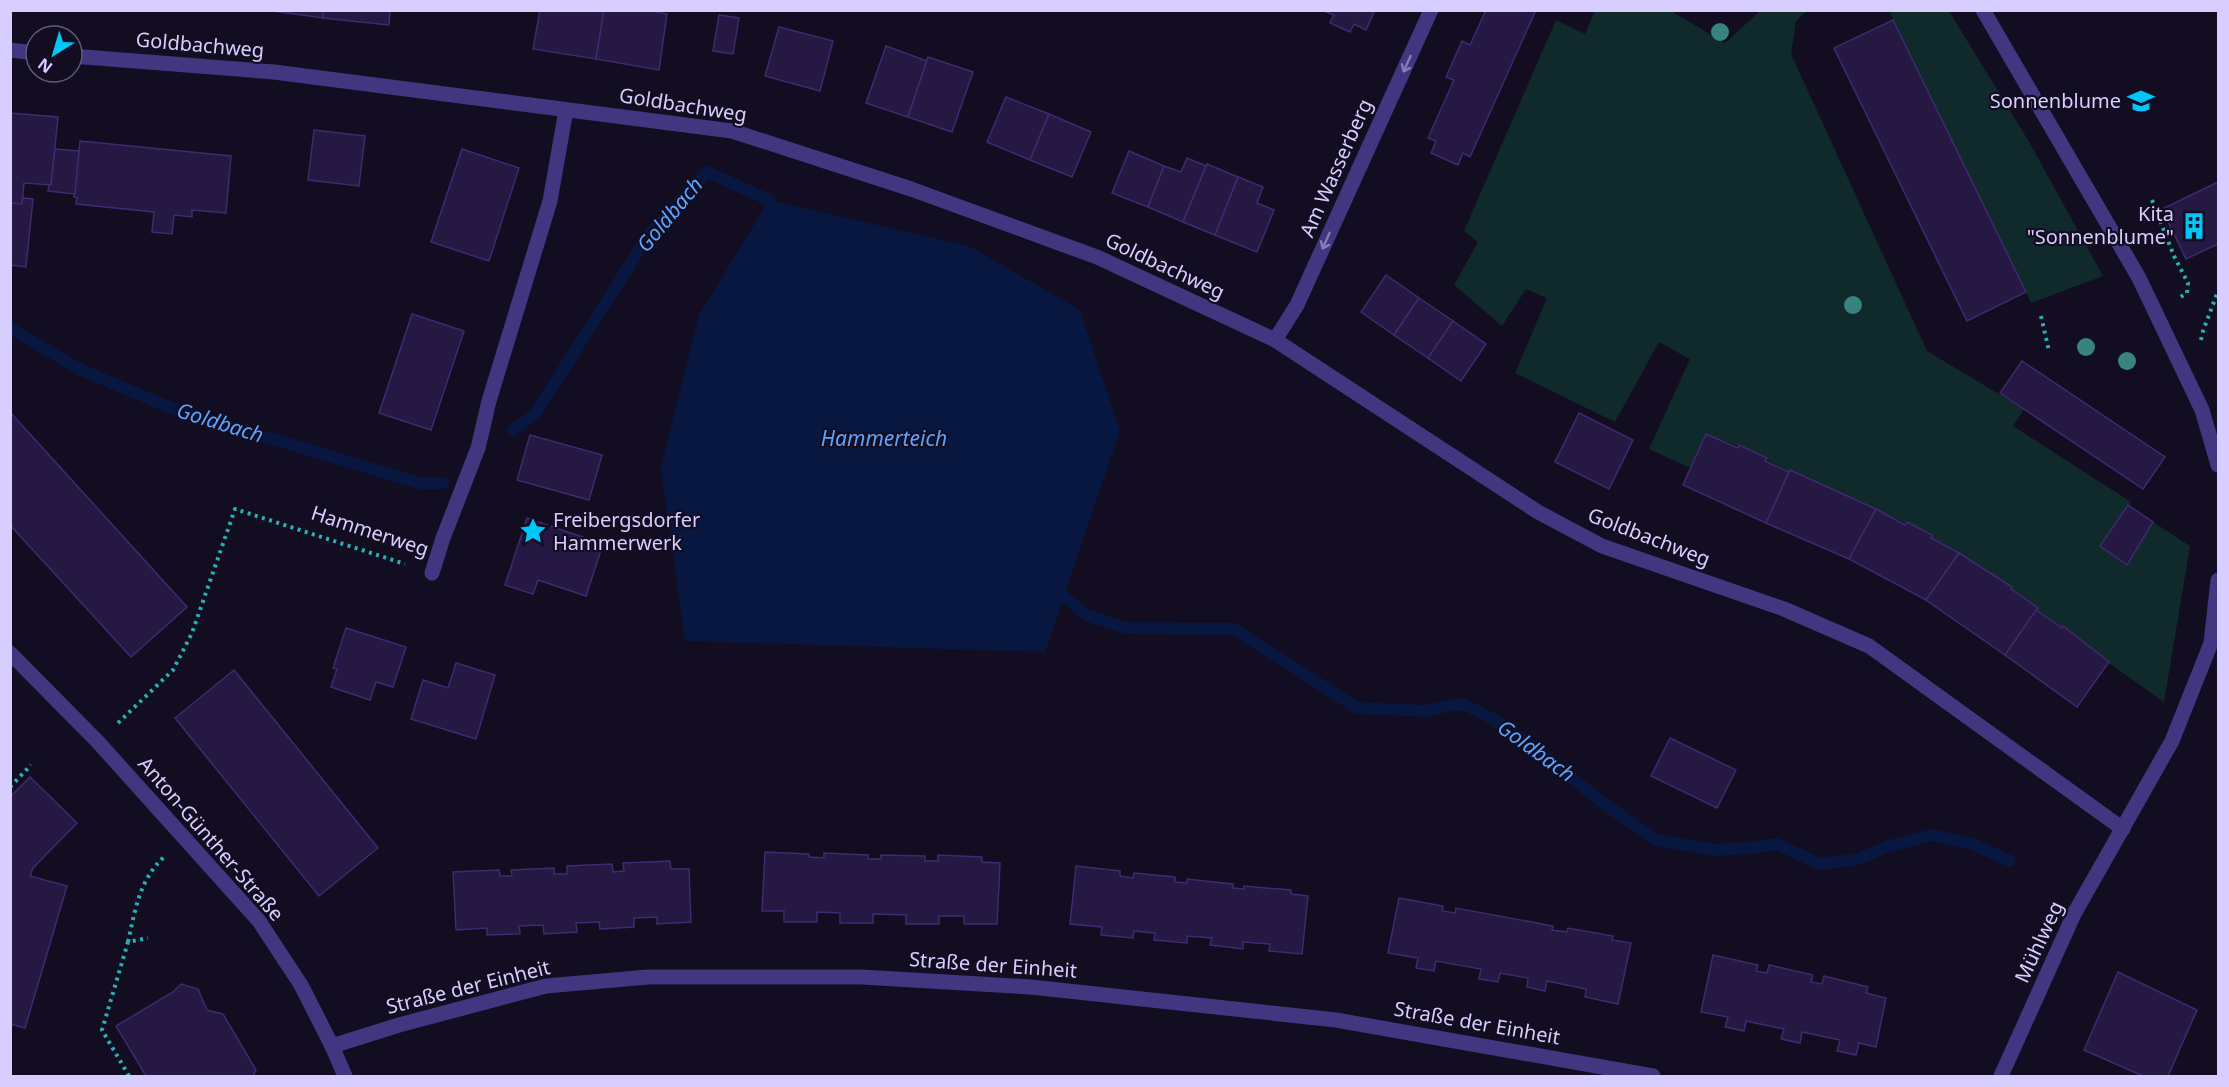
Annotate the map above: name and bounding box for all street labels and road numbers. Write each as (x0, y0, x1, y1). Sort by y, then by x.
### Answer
street label: Goldbachweg (135, 25, 265, 64)
street label: Goldbachweg (617, 81, 749, 128)
street label: Am Wasserberg (1293, 94, 1378, 241)
street label: Goldbachweg (1101, 226, 1229, 305)
street label: Hammerweg (308, 499, 432, 562)
street label: Goldbachweg (1584, 501, 1714, 572)
street label: Anton-Günther-Straße (133, 751, 290, 927)
street label: Mühlweg (2008, 897, 2069, 987)
street label: Straße der Einheit (908, 945, 1078, 984)
street label: Straße der Einheit (383, 953, 553, 1020)
street label: Straße der Einheit (1392, 995, 1562, 1050)

